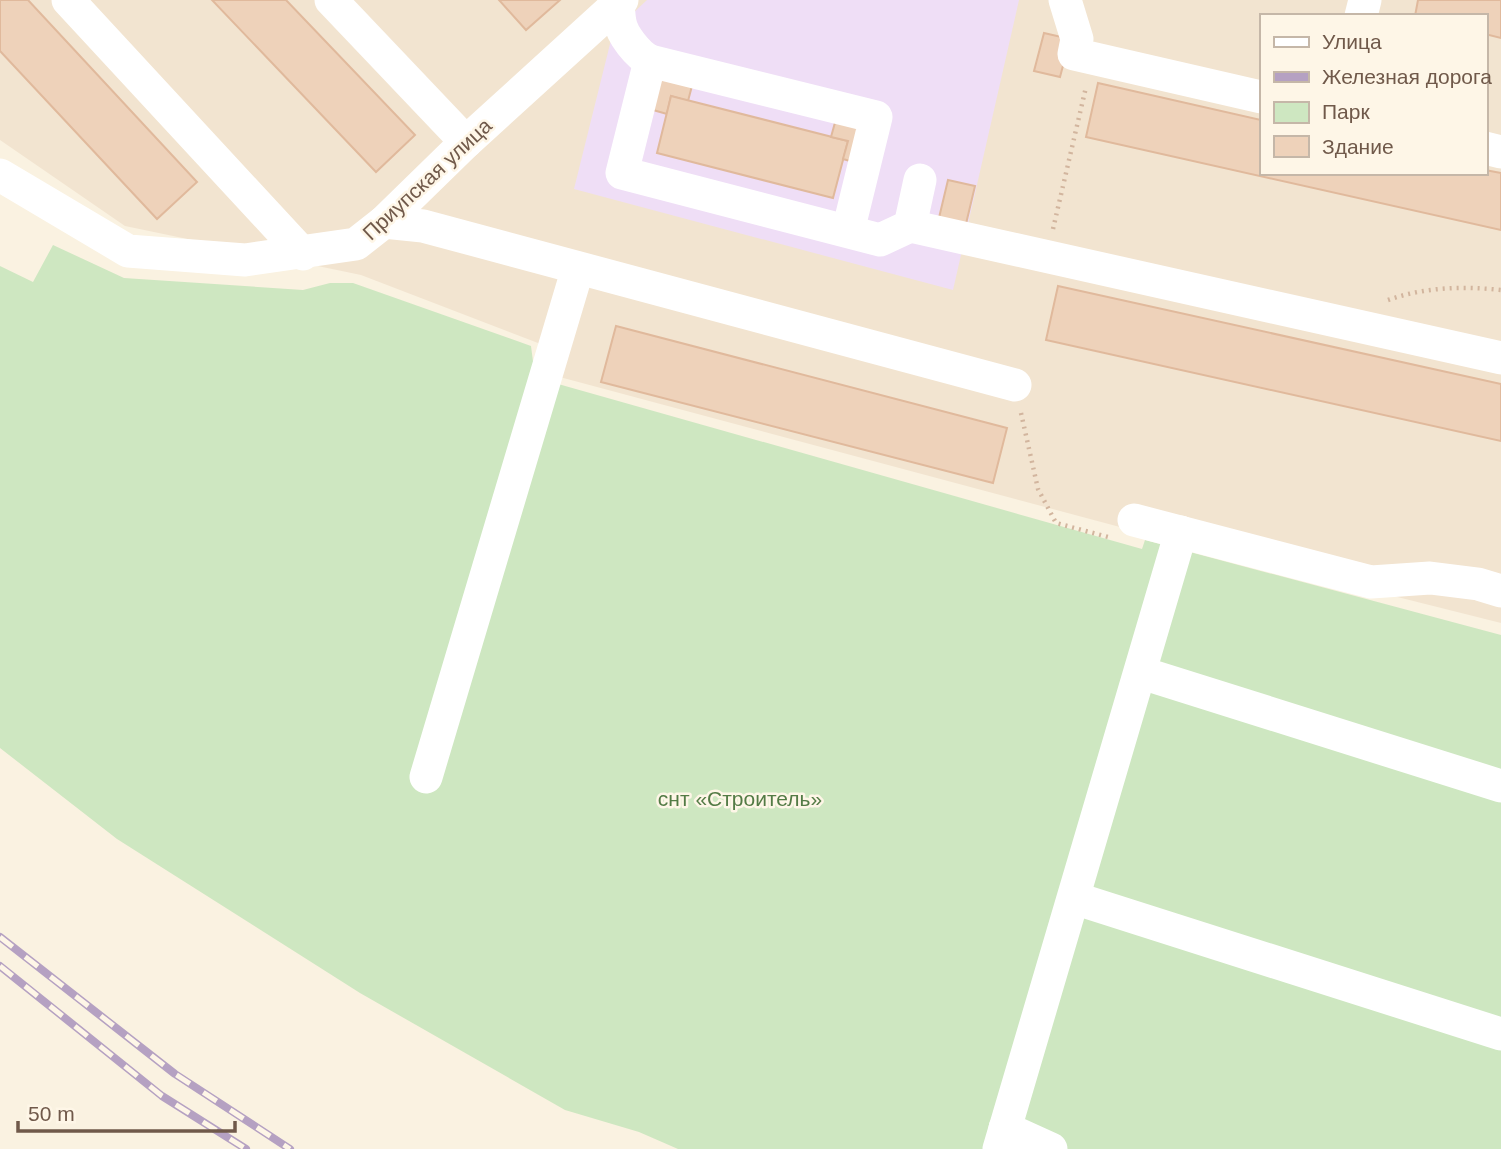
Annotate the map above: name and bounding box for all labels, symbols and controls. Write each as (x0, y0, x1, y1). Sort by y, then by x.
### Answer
legend (1260, 14, 1487, 175)
text: Улица (1322, 30, 1382, 53)
text: Железная дорога (1322, 65, 1492, 88)
text: Парк (1322, 100, 1370, 123)
street label: Приупская улица (358, 113, 496, 244)
text: Здание (1322, 135, 1394, 158)
park label: снт «Строитель» (658, 787, 822, 810)
scale bar (18, 1090, 234, 1134)
text: 50 m (28, 1102, 75, 1125)

